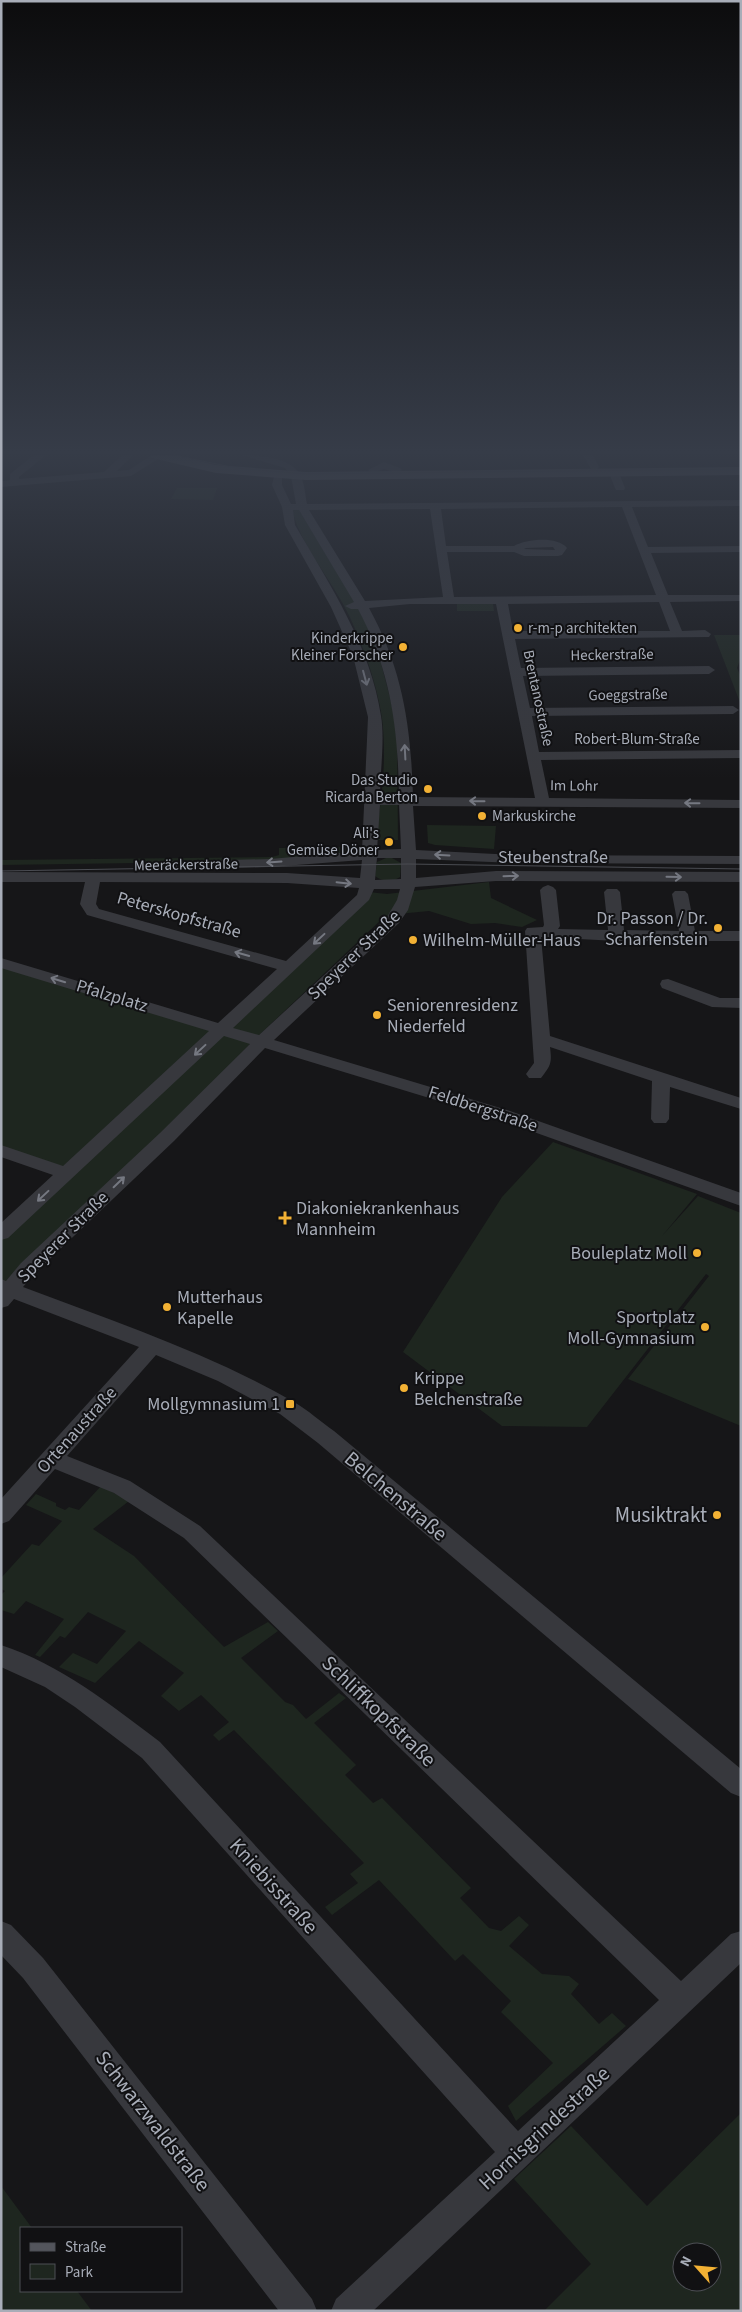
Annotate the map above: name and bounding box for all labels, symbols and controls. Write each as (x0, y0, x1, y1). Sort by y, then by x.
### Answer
place label: r-m-p architekten (528, 618, 637, 639)
marker: r-m-p architekten (512, 622, 524, 634)
place label: Kinderkrippe Kleiner Forscher (291, 628, 394, 666)
marker: Kinderkrippe Kleiner Forscher (397, 641, 409, 653)
street label: Heckerstraße (570, 644, 654, 666)
street label: Brentanostraße (518, 648, 558, 748)
one-way arrow (361, 669, 370, 685)
street label: Goeggstraße (588, 684, 668, 706)
street label: Robert-Blum-Straße (574, 729, 700, 750)
one-way arrow (401, 744, 410, 760)
place label: Das Studio Ricarda Berton (325, 770, 418, 808)
street label: Im Lohr (550, 775, 599, 797)
marker: Das Studio Ricarda Berton (422, 783, 434, 795)
one-way arrow (469, 796, 486, 806)
one-way arrow (684, 798, 700, 808)
place label: Markuskirche (492, 806, 576, 827)
marker: Markuskirche (476, 810, 488, 822)
place label: Ali's Gemüse Döner (287, 823, 380, 861)
marker: Ali's Gemüse Döner (383, 836, 395, 848)
street label: Steubenstraße (498, 845, 608, 870)
one-way arrow (435, 850, 451, 859)
street label: Meeräckerstraße (134, 854, 238, 876)
one-way arrow (267, 858, 283, 867)
one-way arrow (502, 871, 519, 881)
one-way arrow (665, 872, 681, 881)
one-way arrow (336, 878, 352, 888)
street label: Peterskopfstraße (114, 885, 244, 945)
street label: Speyerer Straße (302, 904, 406, 1006)
place label: Dr. Passon / Dr. Scharfenstein (596, 906, 708, 952)
marker: Dr. Passon / Dr. Scharfenstein (712, 922, 724, 934)
place label: Wilhelm-Müller-Haus (423, 928, 581, 953)
one-way arrow (313, 933, 325, 945)
marker: Wilhelm-Müller-Haus (407, 934, 419, 946)
one-way arrow (235, 948, 251, 958)
street label: Pfalzplatz (73, 973, 151, 1019)
one-way arrow (50, 974, 66, 984)
place label: Seniorenresidenz Niederfeld (387, 993, 518, 1039)
marker: Seniorenresidenz Niederfeld (371, 1009, 383, 1021)
one-way arrow (194, 1044, 207, 1056)
street label: Feldbergstraße (425, 1080, 541, 1138)
one-way arrow (113, 1176, 126, 1188)
street label: Speyerer Straße (12, 1186, 114, 1288)
one-way arrow (36, 1190, 49, 1202)
place label: Diakoniekrankenhaus Mannheim (296, 1196, 459, 1242)
marker: Diakoniekrankenhaus Mannheim (278, 1211, 292, 1225)
place label: Bouleplatz Moll (571, 1241, 687, 1266)
marker: Bouleplatz Moll (691, 1247, 703, 1259)
place label: Mutterhaus Kapelle (177, 1285, 263, 1331)
marker: Mutterhaus Kapelle (161, 1301, 173, 1313)
place label: Sportplatz Moll-Gymnasium (567, 1305, 695, 1351)
marker: Sportplatz Moll-Gymnasium (699, 1321, 711, 1333)
place label: Krippe Belchenstraße (414, 1366, 522, 1412)
street label: Ortenaustraße (31, 1381, 123, 1479)
marker: Krippe Belchenstraße (398, 1382, 410, 1394)
place label: Mollgymnasium 1 (147, 1392, 280, 1417)
marker: Mollgymnasium 1 (284, 1398, 296, 1410)
street label: Belchenstraße (338, 1444, 454, 1548)
place label: Musiktrakt (615, 1500, 707, 1530)
marker: Musiktrakt (711, 1509, 723, 1521)
street label: Schliffkopfstraße (315, 1648, 443, 1774)
street label: Kniebisstraße (223, 1831, 325, 1941)
street label: Schwarzwaldstraße (88, 2044, 218, 2198)
street label: Hornisgrindestraße (472, 2059, 616, 2197)
legend (20, 2227, 182, 2292)
text: Straße (65, 2237, 106, 2258)
north arrow (672, 2242, 722, 2292)
text: N (675, 2253, 697, 2270)
text: Park (65, 2262, 94, 2283)

